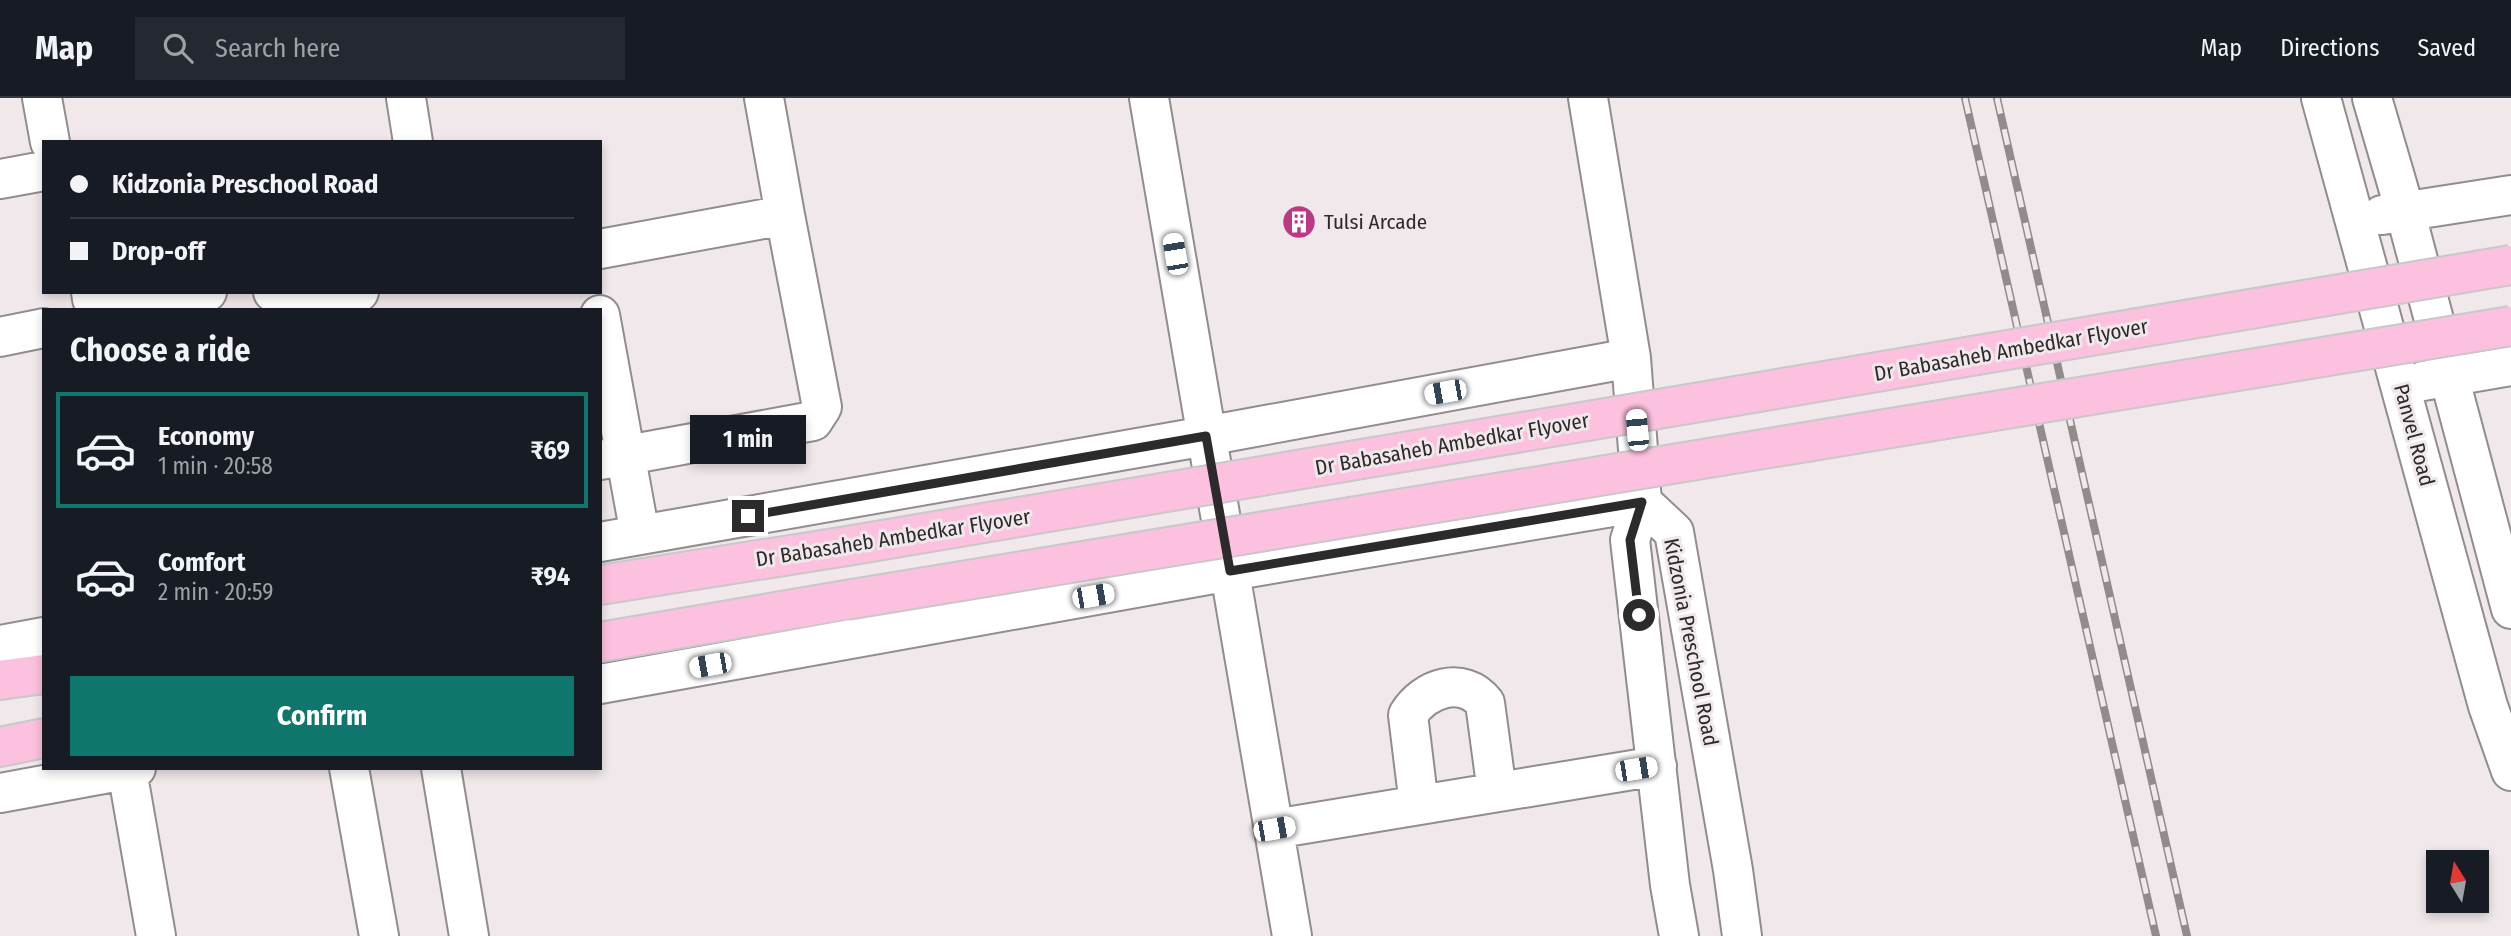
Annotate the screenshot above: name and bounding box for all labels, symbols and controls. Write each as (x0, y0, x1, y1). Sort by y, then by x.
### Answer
search box (135, 17, 625, 80)
text: Map (35, 28, 93, 68)
icon: search (159, 29, 197, 67)
text: Search here (215, 33, 340, 64)
text: Map (2201, 34, 2242, 62)
text: Directions (2280, 34, 2379, 62)
text: Saved (2417, 34, 2476, 62)
text: Kidzonia Preschool Road (112, 169, 378, 200)
building icon: Tulsi Arcade (1280, 203, 1318, 241)
place label: Tulsi Arcade (1324, 209, 1427, 235)
car (1162, 231, 1189, 277)
text: Drop-off (112, 236, 205, 267)
street label: Dr Babasaheb Ambedkar Flyover (1872, 313, 2151, 387)
text: Choose a ride (70, 331, 251, 369)
car (1423, 378, 1468, 406)
street label: Panvel Road (2388, 381, 2440, 489)
street label: Dr Babasaheb Ambedkar Flyover (1313, 407, 1592, 481)
car (1625, 408, 1650, 452)
callout: 1 min (690, 414, 806, 464)
icon: car (74, 419, 137, 482)
text: Economy (158, 421, 254, 452)
text: 1 min (723, 425, 773, 453)
text: ₹69 (531, 435, 570, 466)
text: 1 min · 20:58 (158, 452, 273, 480)
route end (732, 500, 764, 532)
street label: Dr Babasaheb Ambedkar Flyover (754, 503, 1033, 573)
street label: Kidzonia Preschool Road (1658, 536, 1724, 748)
icon: car (74, 545, 137, 608)
text: Comfort (158, 547, 246, 578)
text: ₹94 (531, 561, 570, 592)
text: 2 min · 20:59 (158, 578, 273, 606)
car (1071, 582, 1116, 610)
route start (1623, 599, 1655, 631)
car (688, 651, 733, 679)
button: Confirm (70, 676, 574, 756)
car (1614, 755, 1659, 783)
car (1252, 815, 1297, 843)
north arrow (2426, 850, 2488, 914)
map controls (2426, 850, 2489, 913)

